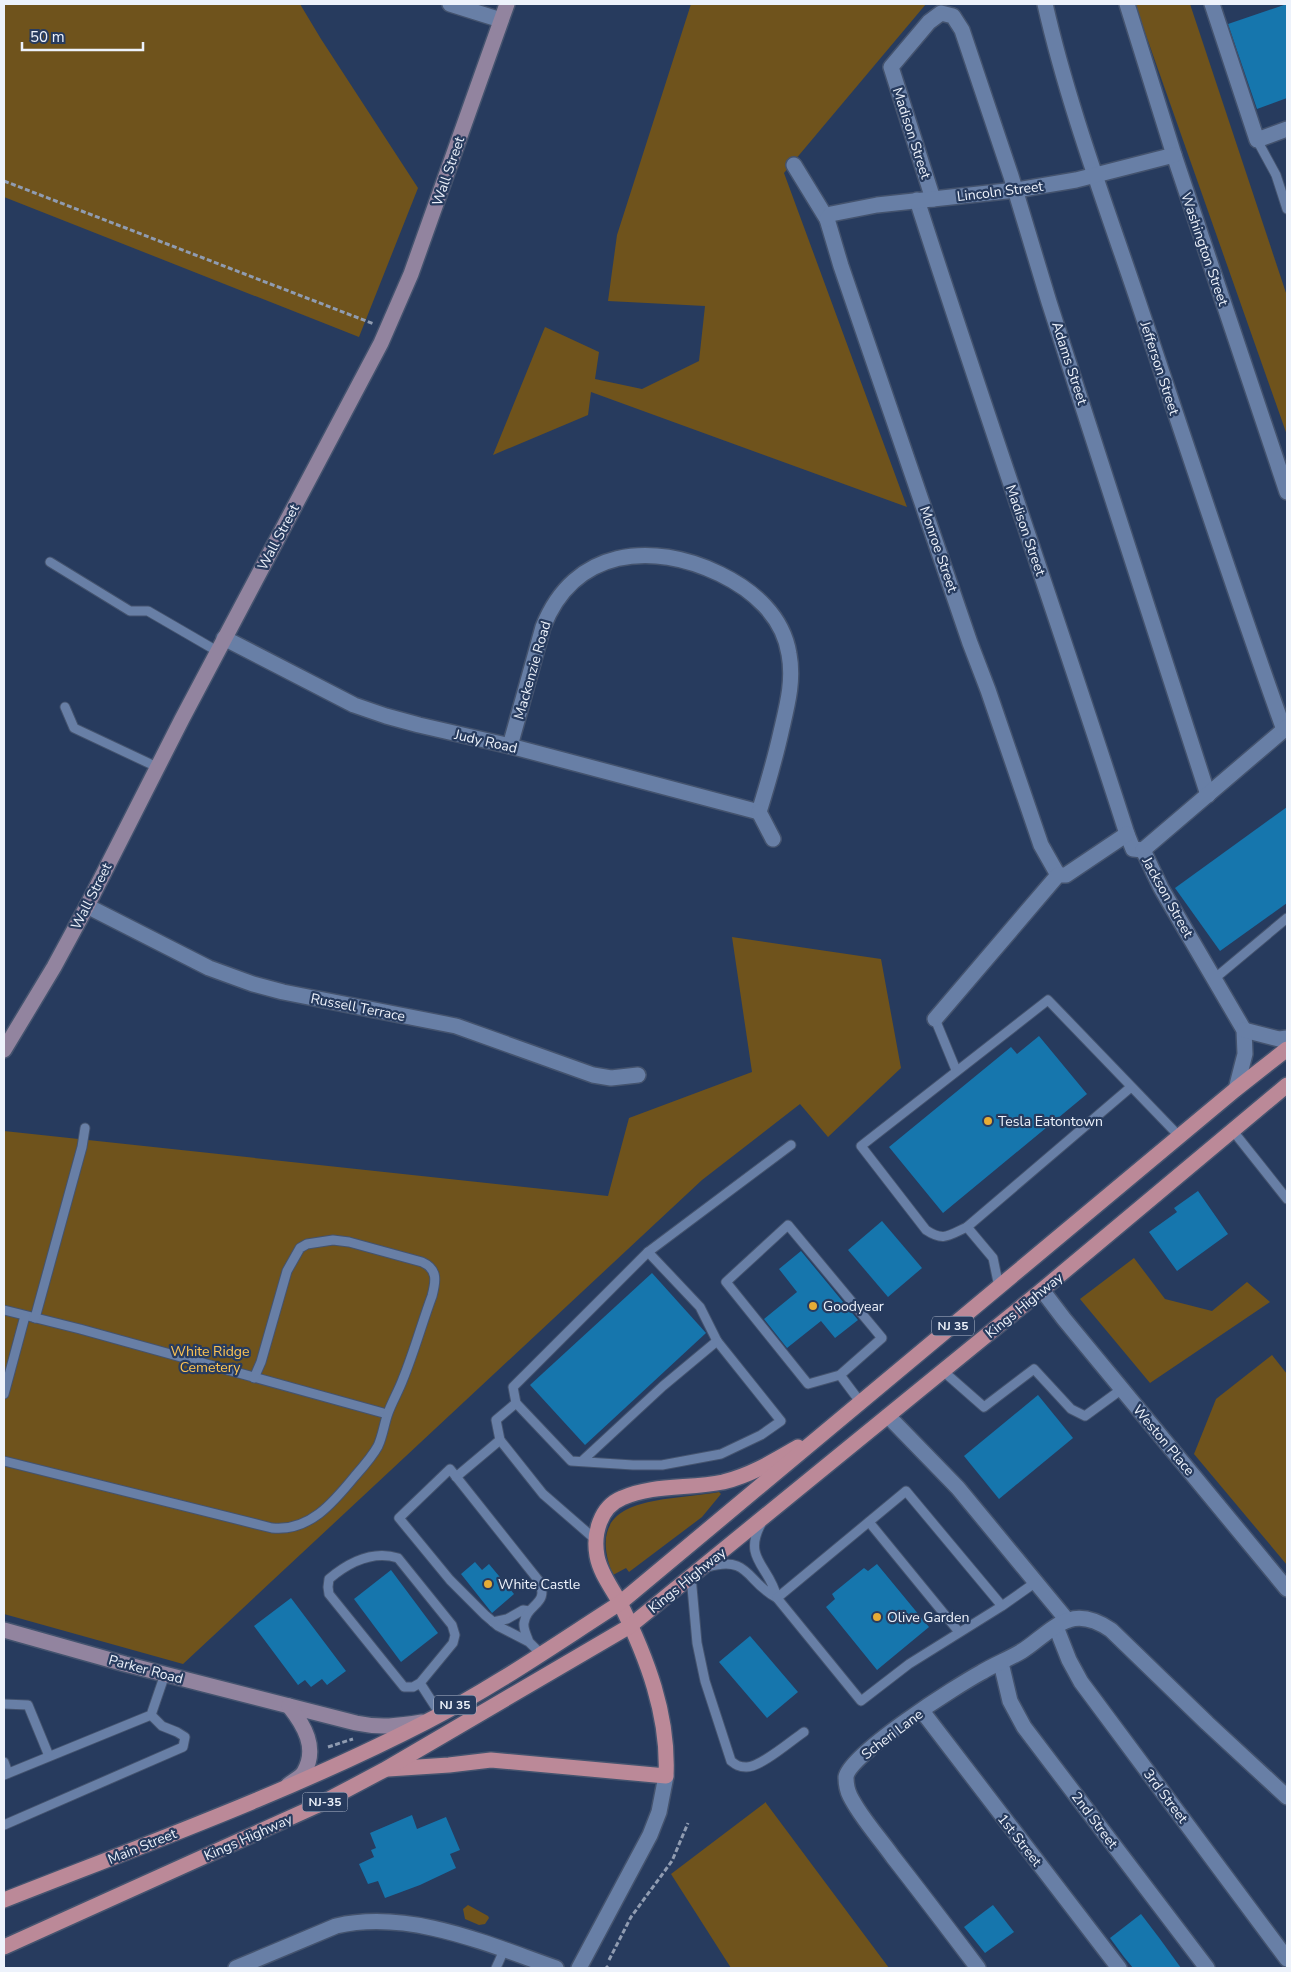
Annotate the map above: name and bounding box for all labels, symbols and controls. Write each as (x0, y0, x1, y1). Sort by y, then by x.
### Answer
scale bar (22, 20, 144, 52)
text: 50 m (30, 27, 65, 47)
street label: Madison Street (888, 85, 935, 181)
street label: Wall Street (428, 134, 469, 208)
street label: Lincoln Street (956, 177, 1044, 206)
street label: Washington Street (1176, 190, 1233, 308)
street label: Jefferson Street (1135, 318, 1184, 418)
street label: Adams Street (1047, 319, 1092, 407)
street label: Madison Street (1001, 482, 1050, 578)
street label: Wall Street (253, 501, 304, 574)
street label: Monroe Street (915, 504, 962, 595)
street label: Mackenzie Road (509, 619, 556, 722)
street label: Judy Road (452, 725, 519, 758)
street label: Jackson Street (1137, 853, 1198, 941)
street label: Wall Street (67, 860, 116, 933)
street label: Russell Terrace (309, 989, 407, 1026)
place label: Tesla Eatontown (998, 1112, 1103, 1131)
marker: Tesla Eatontown (982, 1115, 994, 1127)
street label: Kings Highway (982, 1268, 1068, 1343)
place label: Goodyear (823, 1297, 884, 1316)
marker: Goodyear (807, 1300, 819, 1312)
road number: NJ 35 (932, 1316, 974, 1335)
park label: White Ridge Cemetery (171, 1342, 249, 1377)
street label: Weston Place (1128, 1401, 1199, 1480)
street label: Kings Highway (645, 1543, 731, 1618)
place label: White Castle (498, 1575, 580, 1594)
marker: White Castle (482, 1578, 494, 1590)
place label: Olive Garden (887, 1608, 969, 1627)
marker: Olive Garden (871, 1611, 883, 1623)
street label: Parker Road (107, 1650, 185, 1689)
road number: NJ 35 (434, 1696, 476, 1714)
street label: Scheri Lane (858, 1705, 927, 1764)
street label: 3rd Street (1139, 1765, 1192, 1827)
street label: 2nd Street (1067, 1788, 1122, 1853)
road number: NJ-35 (302, 1792, 348, 1811)
street label: Kings Highway (201, 1809, 296, 1865)
street label: 1st Street (993, 1810, 1046, 1871)
street label: Main Street (105, 1824, 179, 1869)

